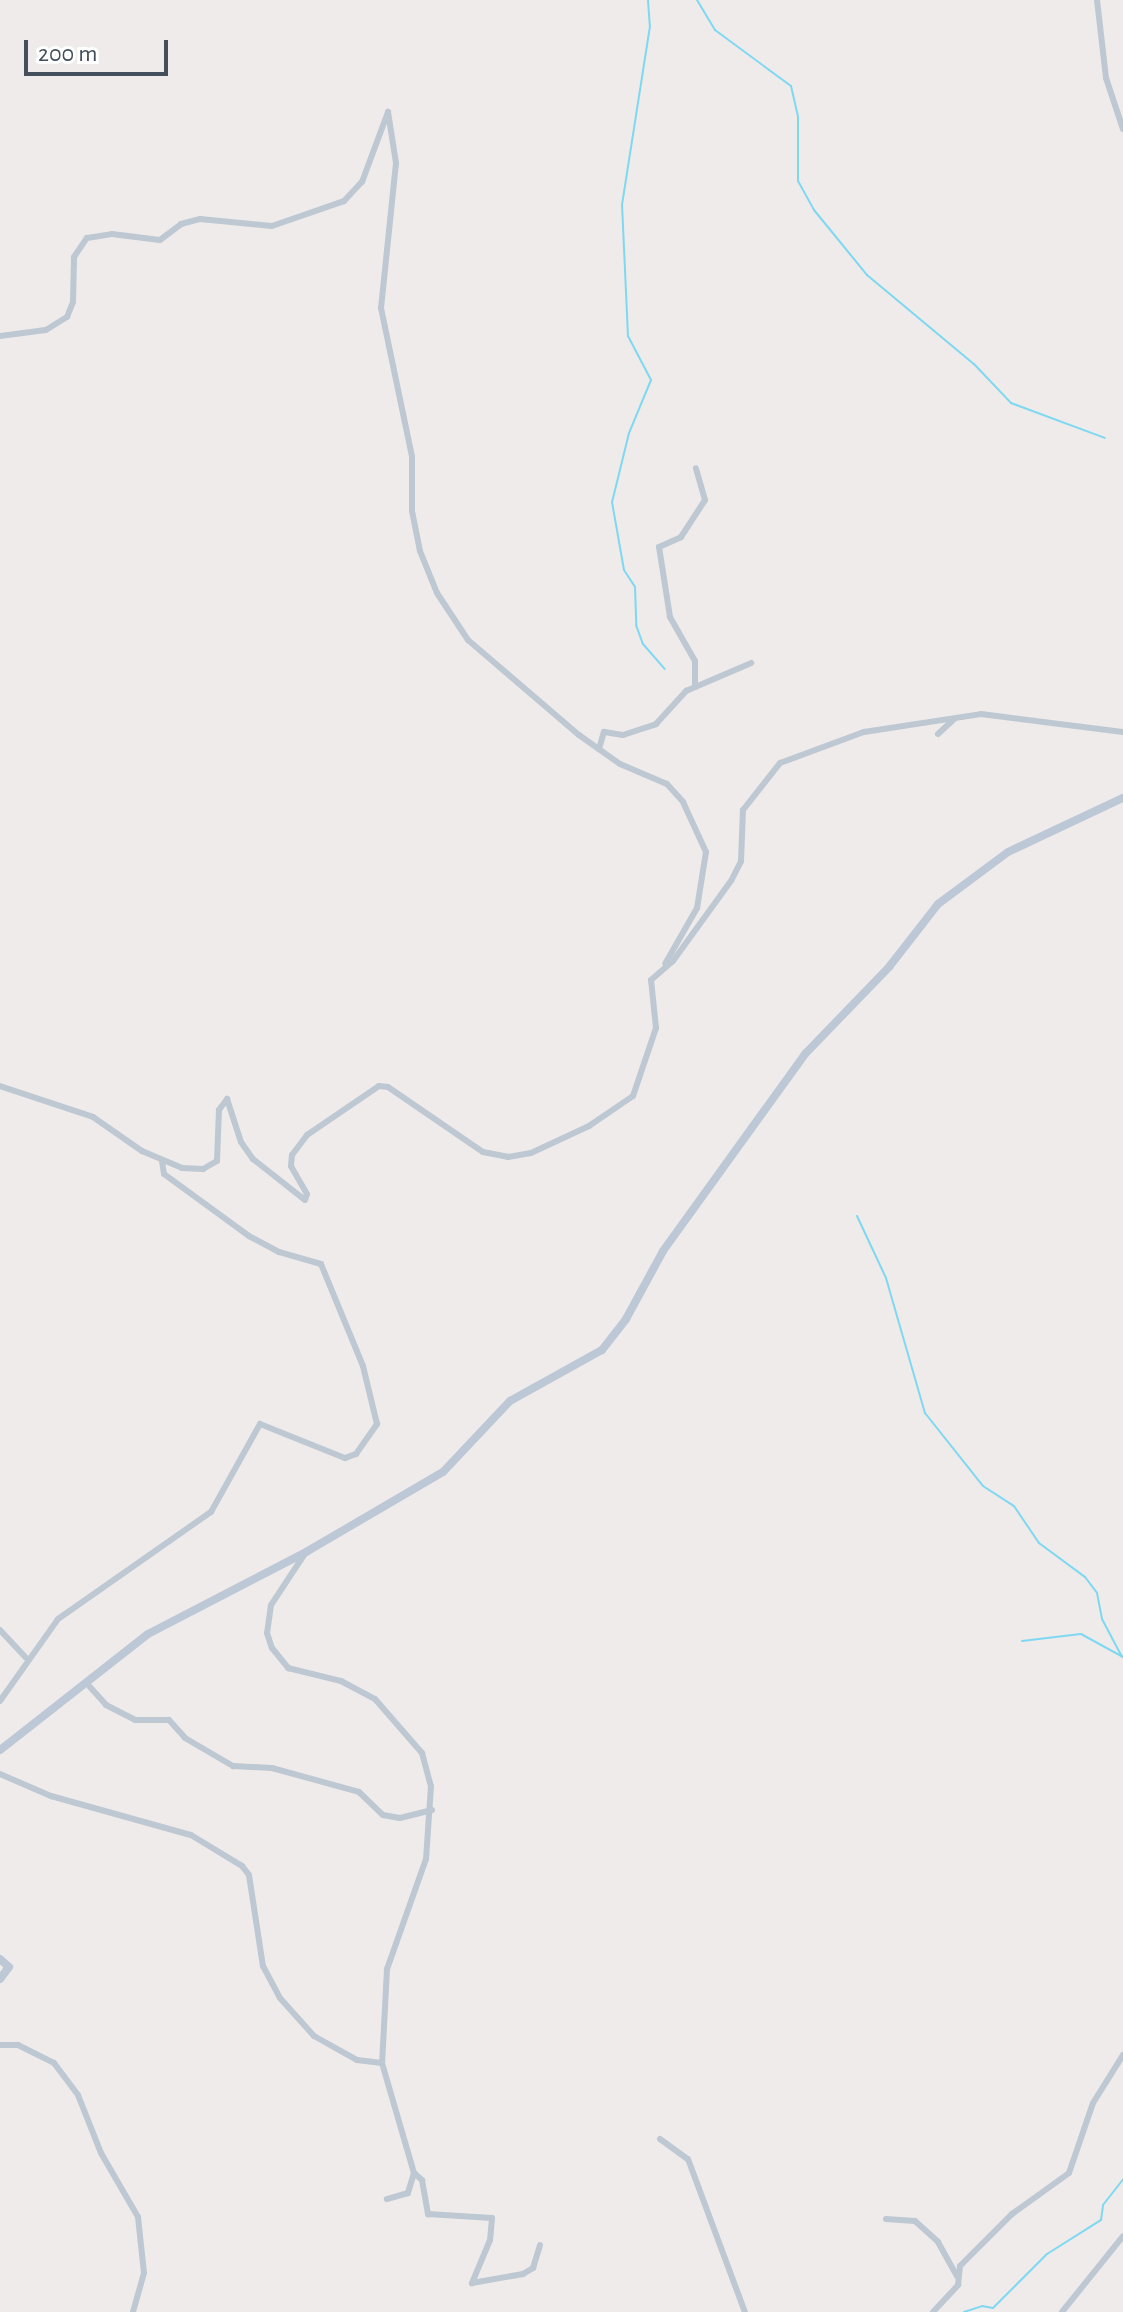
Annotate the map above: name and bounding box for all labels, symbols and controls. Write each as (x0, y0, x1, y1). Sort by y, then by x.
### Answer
scale bar (28, 24, 172, 74)
text: 200 m (38, 42, 97, 66)

